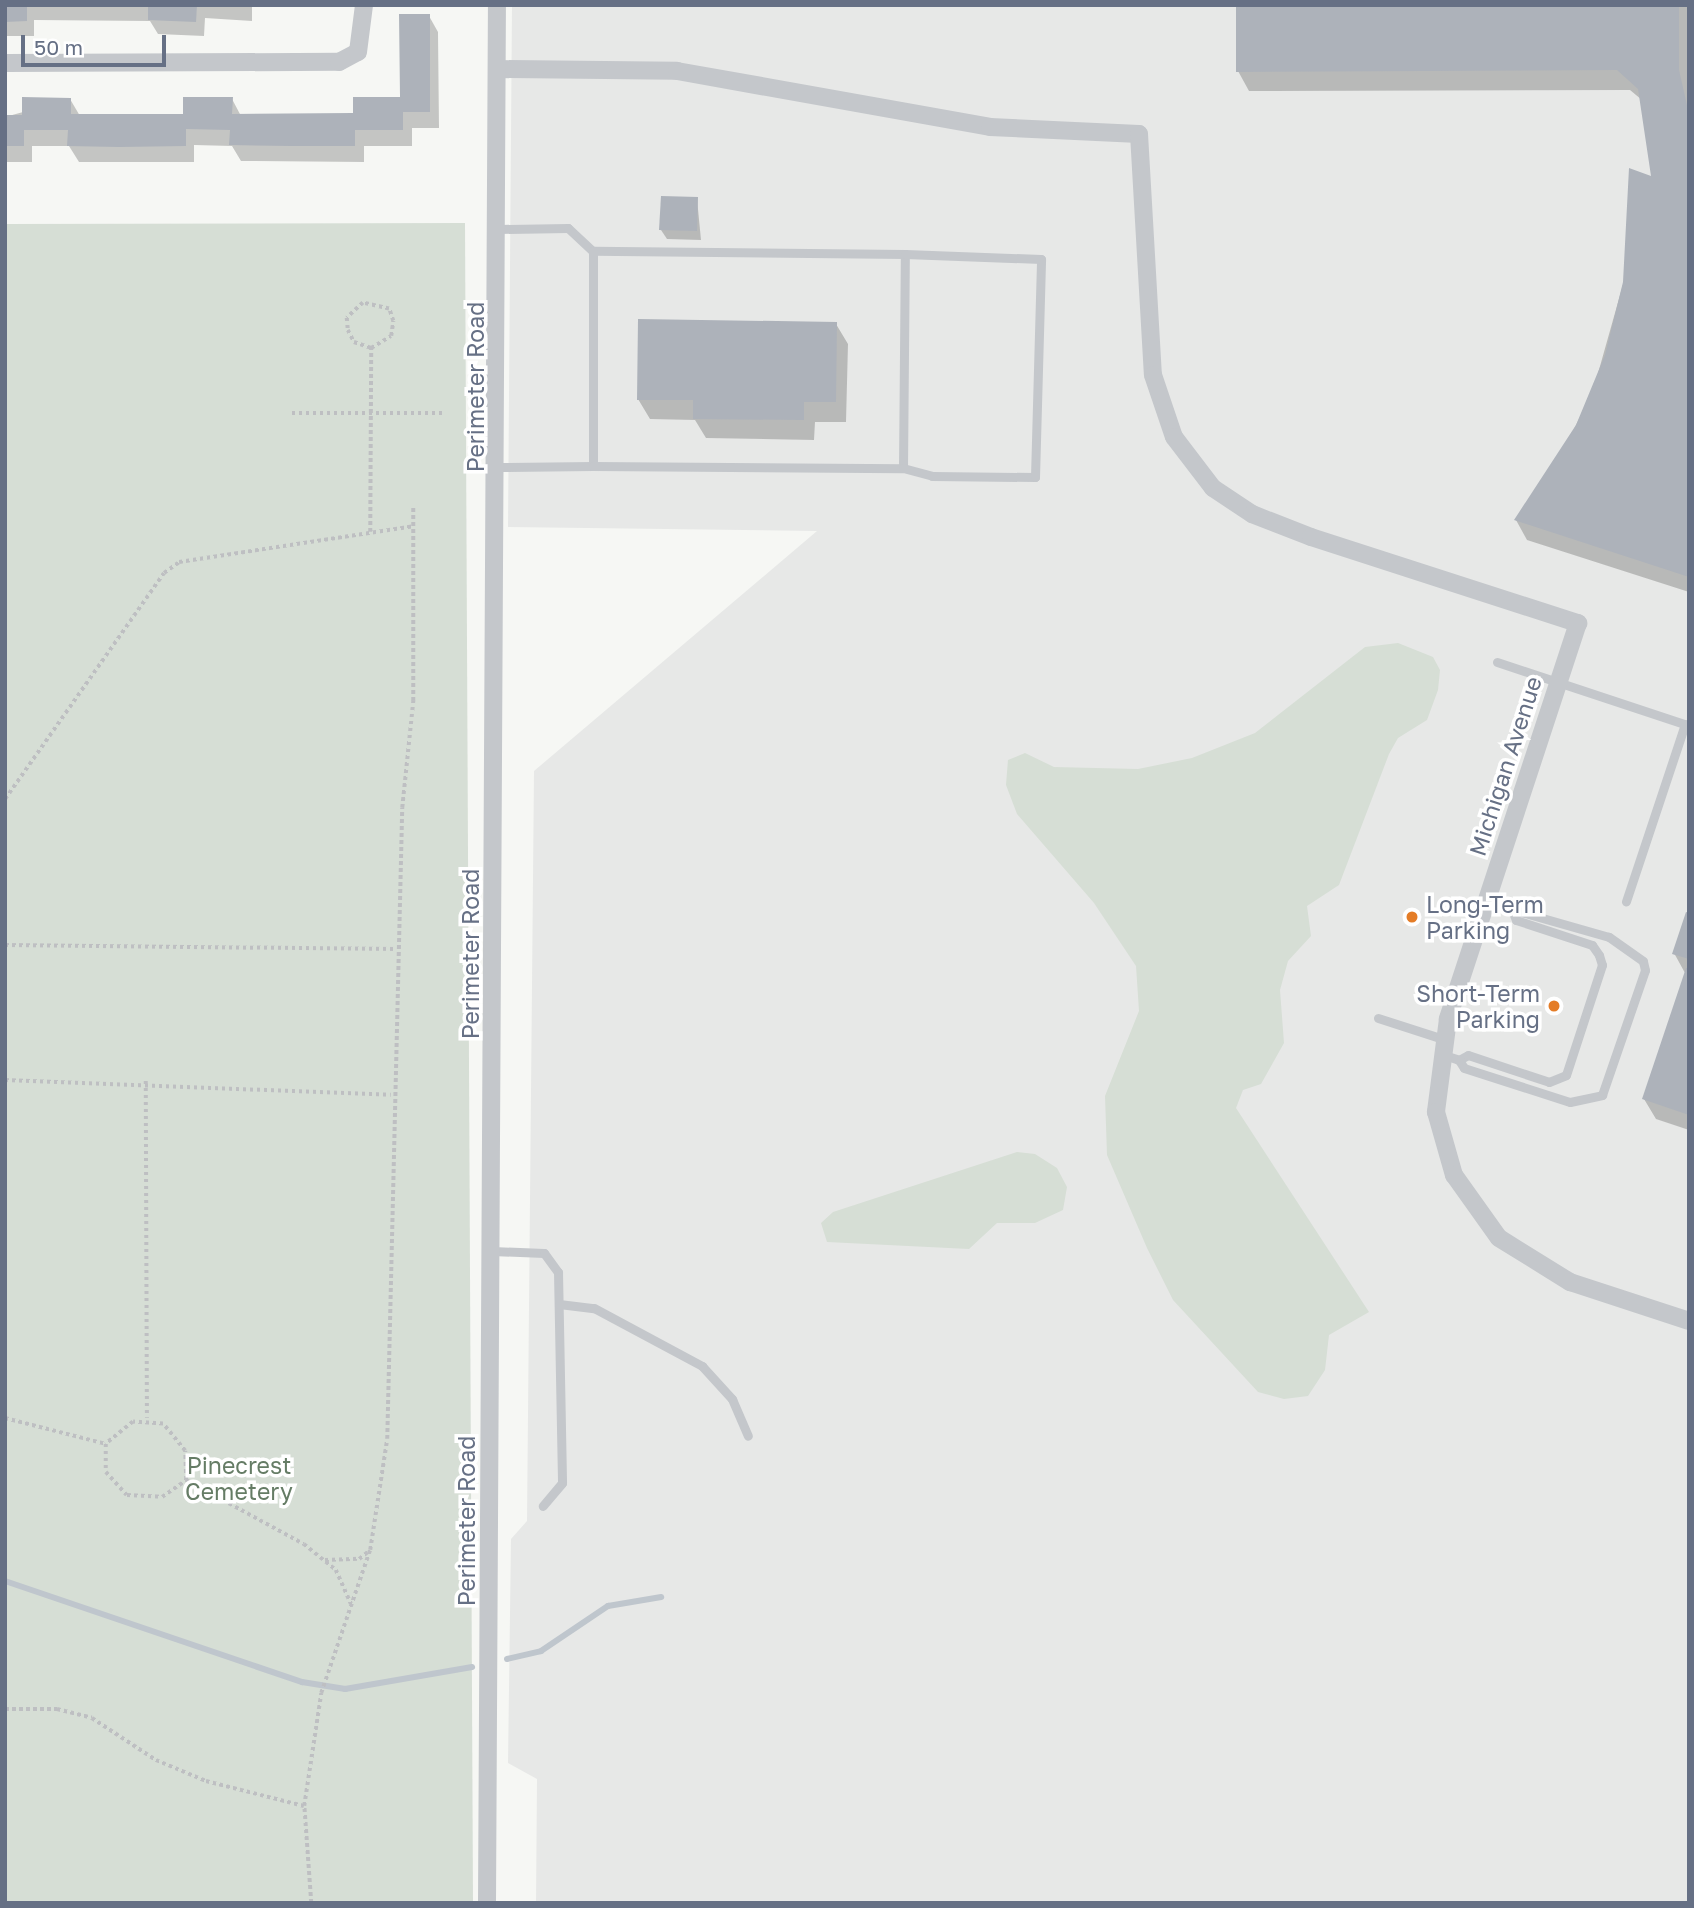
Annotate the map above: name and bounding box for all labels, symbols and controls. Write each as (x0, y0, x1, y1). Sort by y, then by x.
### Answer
scale bar (24, 21, 170, 65)
text: 50 m (34, 34, 83, 60)
street label: Perimeter Road (461, 302, 489, 472)
street label: Michigan Avenue (1463, 673, 1547, 859)
street label: Perimeter Road (456, 869, 484, 1039)
place label: Long-Term Parking (1426, 890, 1544, 944)
marker: Long-Term Parking (1404, 909, 1420, 925)
place label: Short-Term Parking (1416, 979, 1540, 1033)
marker: Short-Term Parking (1546, 998, 1562, 1014)
street label: Perimeter Road (452, 1436, 480, 1606)
park label: Pinecrest Cemetery (185, 1451, 293, 1505)

